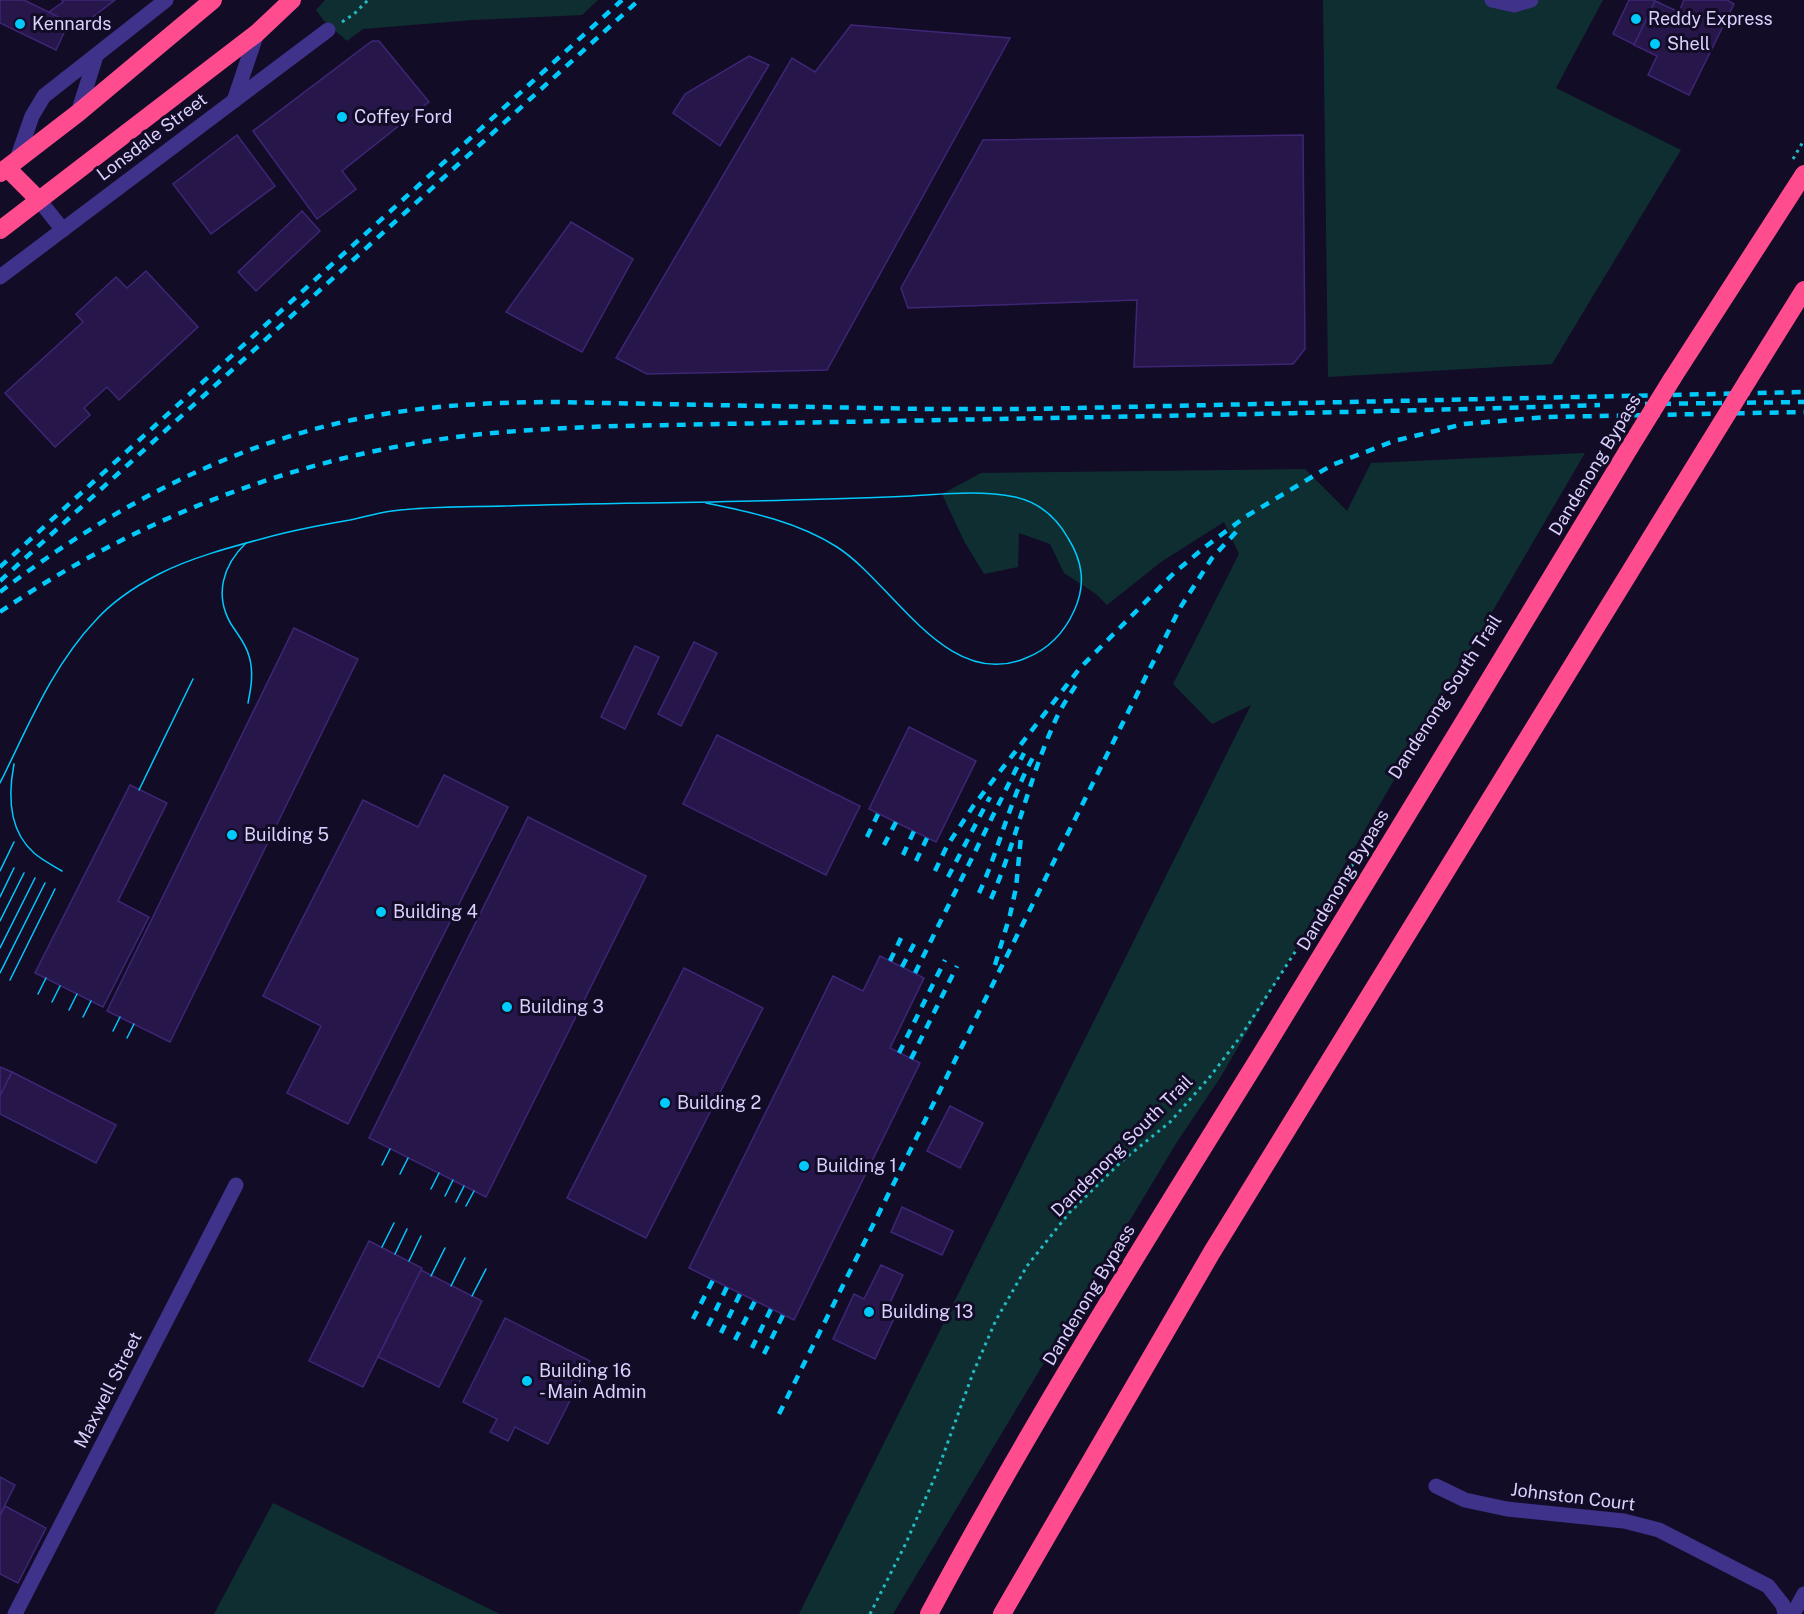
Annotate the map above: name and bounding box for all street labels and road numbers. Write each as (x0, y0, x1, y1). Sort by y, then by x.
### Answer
street label: Lonsdale Street (93, 88, 211, 185)
street label: Dandenong Bypass (1544, 391, 1645, 539)
street label: Dandenong South Trail (1384, 611, 1506, 783)
street label: Dandenong Bypass (1292, 806, 1393, 954)
street label: Dandenong South Trail (1047, 1071, 1197, 1221)
street label: Dandenong Bypass (1038, 1221, 1139, 1369)
street label: Maxwell Street (69, 1328, 146, 1451)
street label: Johnston Court (1510, 1478, 1637, 1515)

